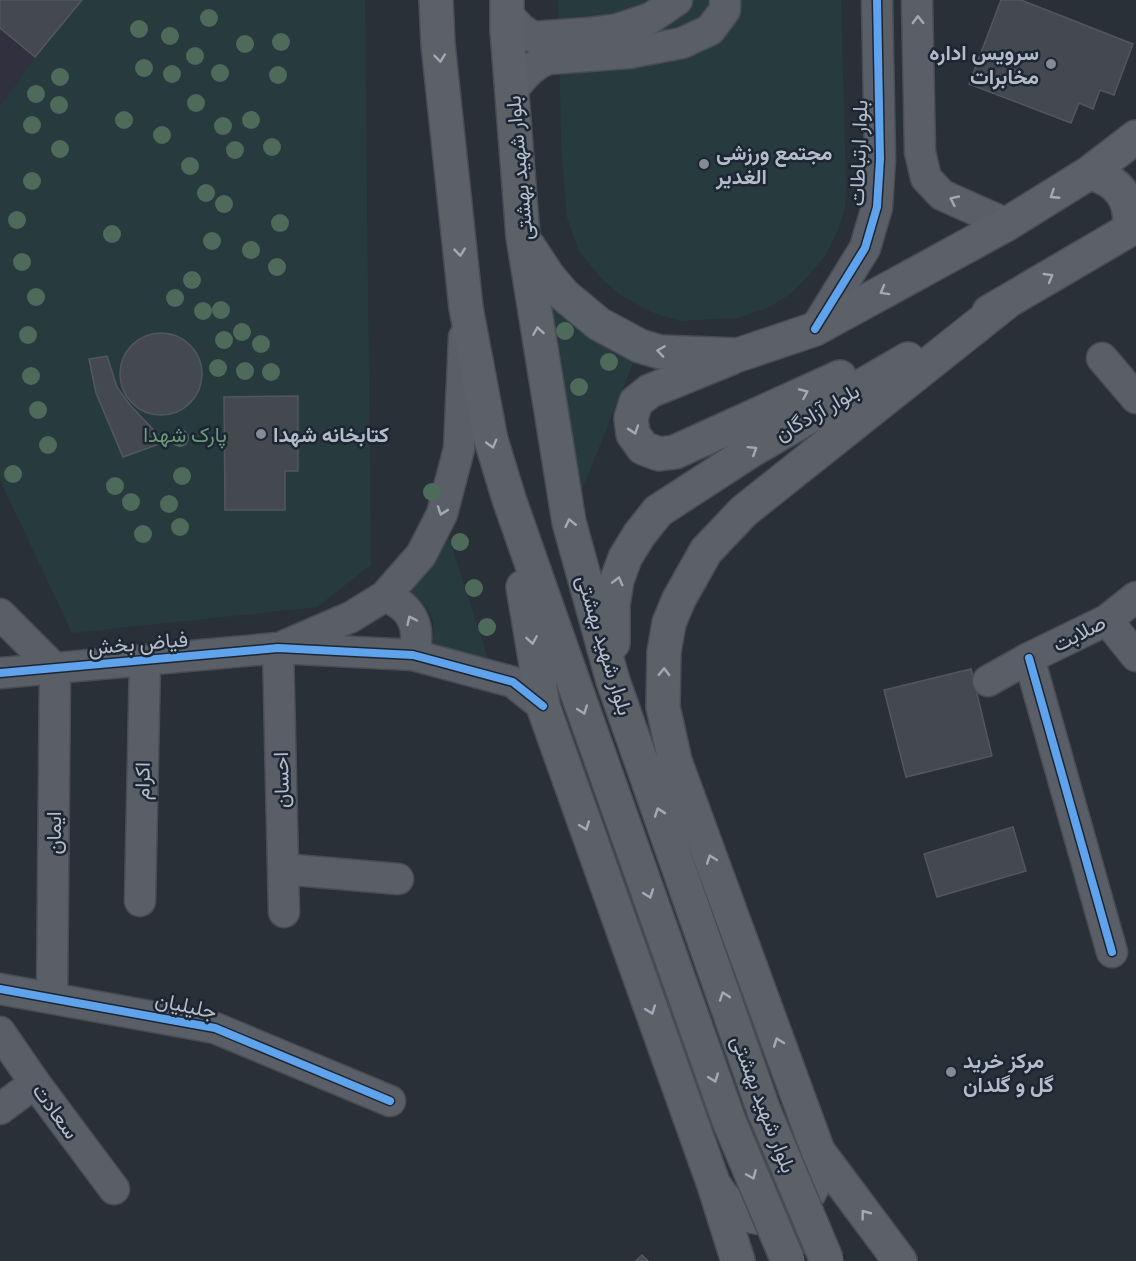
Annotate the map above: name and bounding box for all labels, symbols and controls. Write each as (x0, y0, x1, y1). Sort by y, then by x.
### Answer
one-way arrow (912, 15, 924, 24)
place label: سرویس اداره مخابرات (929, 38, 1039, 91)
one-way arrow (433, 54, 445, 63)
marker: سرویس اداره مخابرات (1044, 57, 1058, 71)
street label: بلوار شهید بهشتی (498, 94, 540, 242)
street label: بلوار ارتباطات (842, 99, 874, 207)
place label: مجتمع ورزشی الغدیر (715, 138, 833, 191)
marker: مجتمع ورزشی الغدیر (697, 157, 711, 171)
one-way arrow (1050, 188, 1060, 200)
one-way arrow (949, 196, 960, 208)
one-way arrow (453, 248, 466, 257)
one-way arrow (1042, 273, 1053, 284)
one-way arrow (880, 284, 890, 295)
one-way arrow (533, 326, 545, 335)
one-way arrow (657, 345, 666, 357)
street label: بلوار آزادگان (769, 376, 865, 448)
one-way arrow (798, 389, 809, 401)
park label: پارک شهدا (143, 420, 227, 449)
place label: کتابخانه شهدا (273, 420, 389, 449)
one-way arrow (627, 425, 640, 435)
marker: کتابخانه شهدا (254, 427, 268, 441)
one-way arrow (485, 439, 498, 449)
one-way arrow (747, 445, 757, 457)
one-way arrow (437, 505, 450, 516)
one-way arrow (564, 518, 577, 528)
street label: بلوار شهید بهشتی (570, 571, 640, 719)
one-way arrow (610, 576, 623, 586)
street label: صلابت (1047, 607, 1111, 659)
one-way arrow (407, 615, 419, 626)
street label: فیاض بخش (87, 624, 189, 662)
one-way arrow (525, 635, 537, 644)
one-way arrow (658, 667, 670, 676)
one-way arrow (576, 704, 589, 715)
street label: احسان (266, 752, 296, 808)
street label: اکرام (127, 762, 157, 800)
one-way arrow (654, 807, 667, 818)
street label: ایمان (39, 811, 68, 855)
one-way arrow (578, 821, 591, 831)
one-way arrow (705, 854, 718, 865)
one-way arrow (641, 888, 654, 899)
street label: جلیلیان (152, 984, 220, 1026)
one-way arrow (719, 991, 732, 1002)
one-way arrow (644, 1004, 657, 1015)
street label: بلوار شهید بهشتی (724, 1031, 804, 1177)
one-way arrow (772, 1037, 785, 1048)
place label: مرکز خرید گل و گلدان (963, 1046, 1054, 1099)
marker: مرکز خرید گل و گلدان (944, 1065, 958, 1079)
one-way arrow (707, 1072, 720, 1083)
street label: سعادت (26, 1077, 86, 1145)
one-way arrow (745, 1168, 757, 1179)
one-way arrow (861, 1210, 872, 1221)

